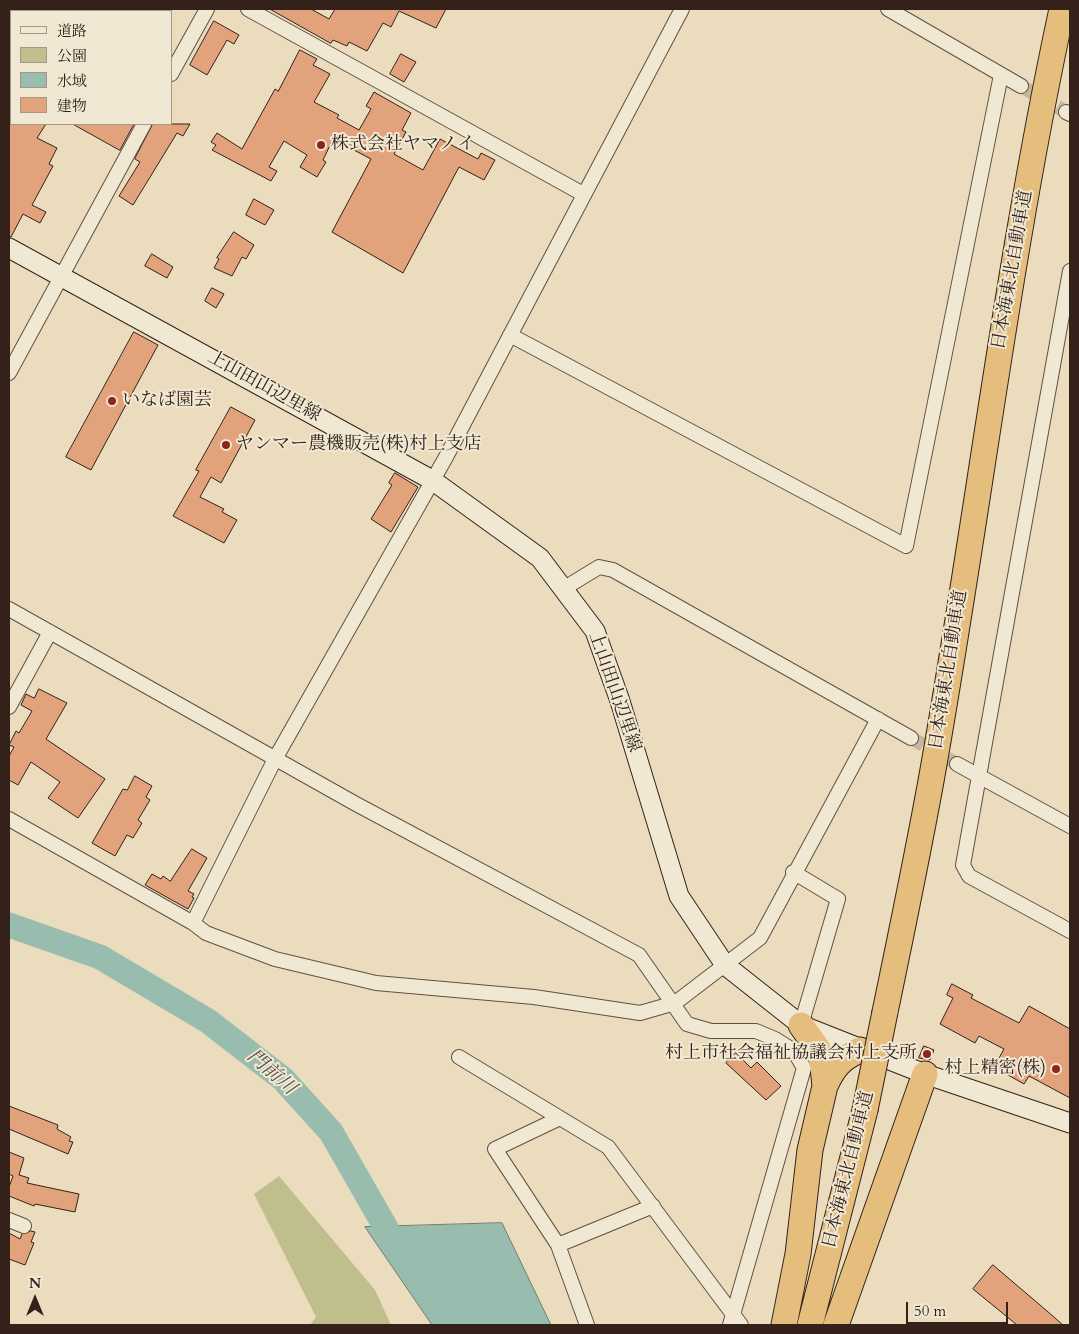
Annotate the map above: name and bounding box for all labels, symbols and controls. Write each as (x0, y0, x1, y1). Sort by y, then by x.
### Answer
legend (10, 10, 172, 125)
text: 道路 (57, 21, 87, 41)
text: 公園 (57, 46, 87, 66)
text: 水域 (57, 71, 87, 91)
text: 建物 (57, 96, 87, 116)
place label: 株式会社ヤマノイ (331, 134, 475, 156)
marker: 株式会社ヤマノイ (315, 139, 327, 151)
street label: 日本海東北自動車道 (988, 188, 1038, 352)
street label: 上山田山辺里線 (204, 347, 324, 427)
place label: いなば園芸 (122, 390, 212, 412)
marker: いなば園芸 (106, 395, 118, 407)
place label: ヤンマー農機販売(株)村上支店 (236, 434, 481, 456)
marker: ヤンマー農機販売(株)村上支店 (220, 439, 232, 451)
street label: 日本海東北自動車道 (926, 588, 972, 752)
street label: 上山田山辺里線 (583, 629, 645, 755)
place label: 村上市社会福祉協議会村上支所 (665, 1043, 917, 1065)
water label: 門前川 (242, 1046, 300, 1100)
marker: 村上市社会福祉協議会村上支所 (921, 1048, 933, 1060)
place label: 村上精密(株) (945, 1058, 1046, 1080)
marker: 村上精密(株) (1050, 1063, 1062, 1075)
street label: 日本海東北自動車道 (819, 1089, 879, 1251)
north arrow (10, 1274, 60, 1324)
text: N (29, 1274, 41, 1293)
scale bar (909, 1292, 1012, 1324)
text: 50 m (914, 1301, 946, 1321)

